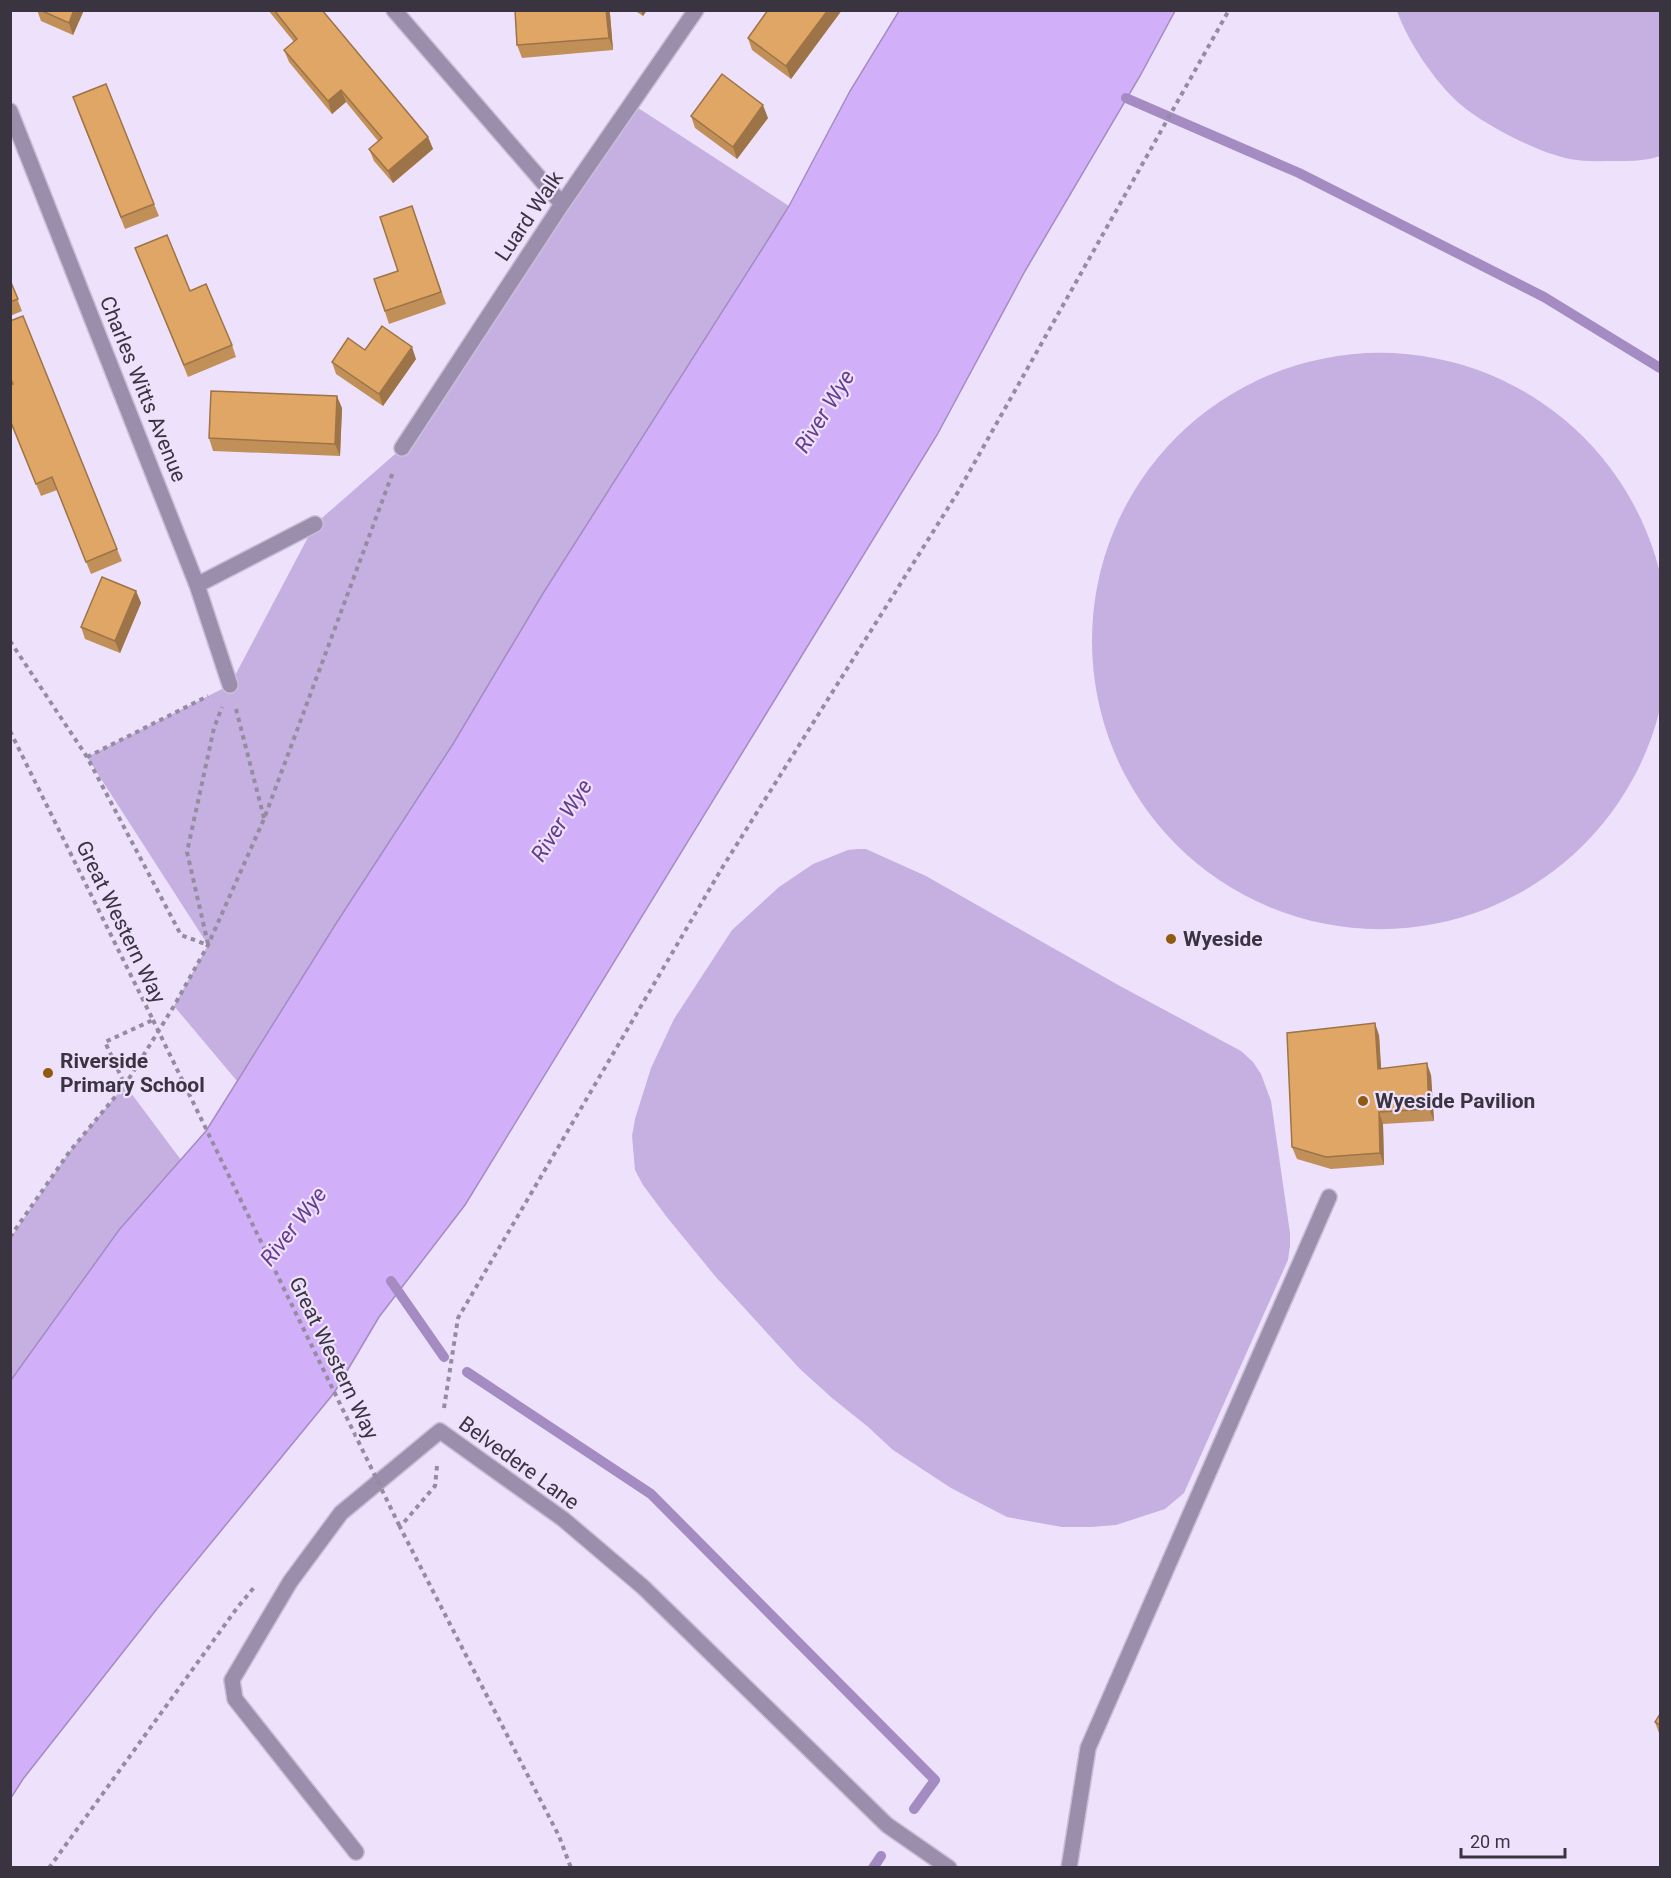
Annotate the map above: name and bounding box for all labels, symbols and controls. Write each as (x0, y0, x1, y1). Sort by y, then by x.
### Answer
street label: Luard Walk (490, 166, 568, 266)
street label: Charles Witts Avenue (95, 293, 191, 485)
water label: River Wye (789, 365, 860, 457)
water label: River Wye (526, 775, 597, 866)
street label: Great Western Way (71, 837, 171, 1007)
place label: Wyeside (1183, 927, 1263, 951)
marker: Wyeside (1164, 932, 1178, 946)
place label: Riverside Primary School (60, 1049, 205, 1097)
marker: Riverside Primary School (41, 1066, 55, 1080)
place label: Wyeside Pavilion (1375, 1089, 1535, 1113)
marker: Wyeside Pavilion (1356, 1094, 1370, 1108)
water label: River Wye (255, 1182, 332, 1271)
street label: Great Western Way (284, 1273, 384, 1443)
street label: Belvedere Lane (454, 1411, 584, 1515)
scale bar (1461, 1821, 1564, 1859)
text: 20 m (1470, 1831, 1510, 1852)

